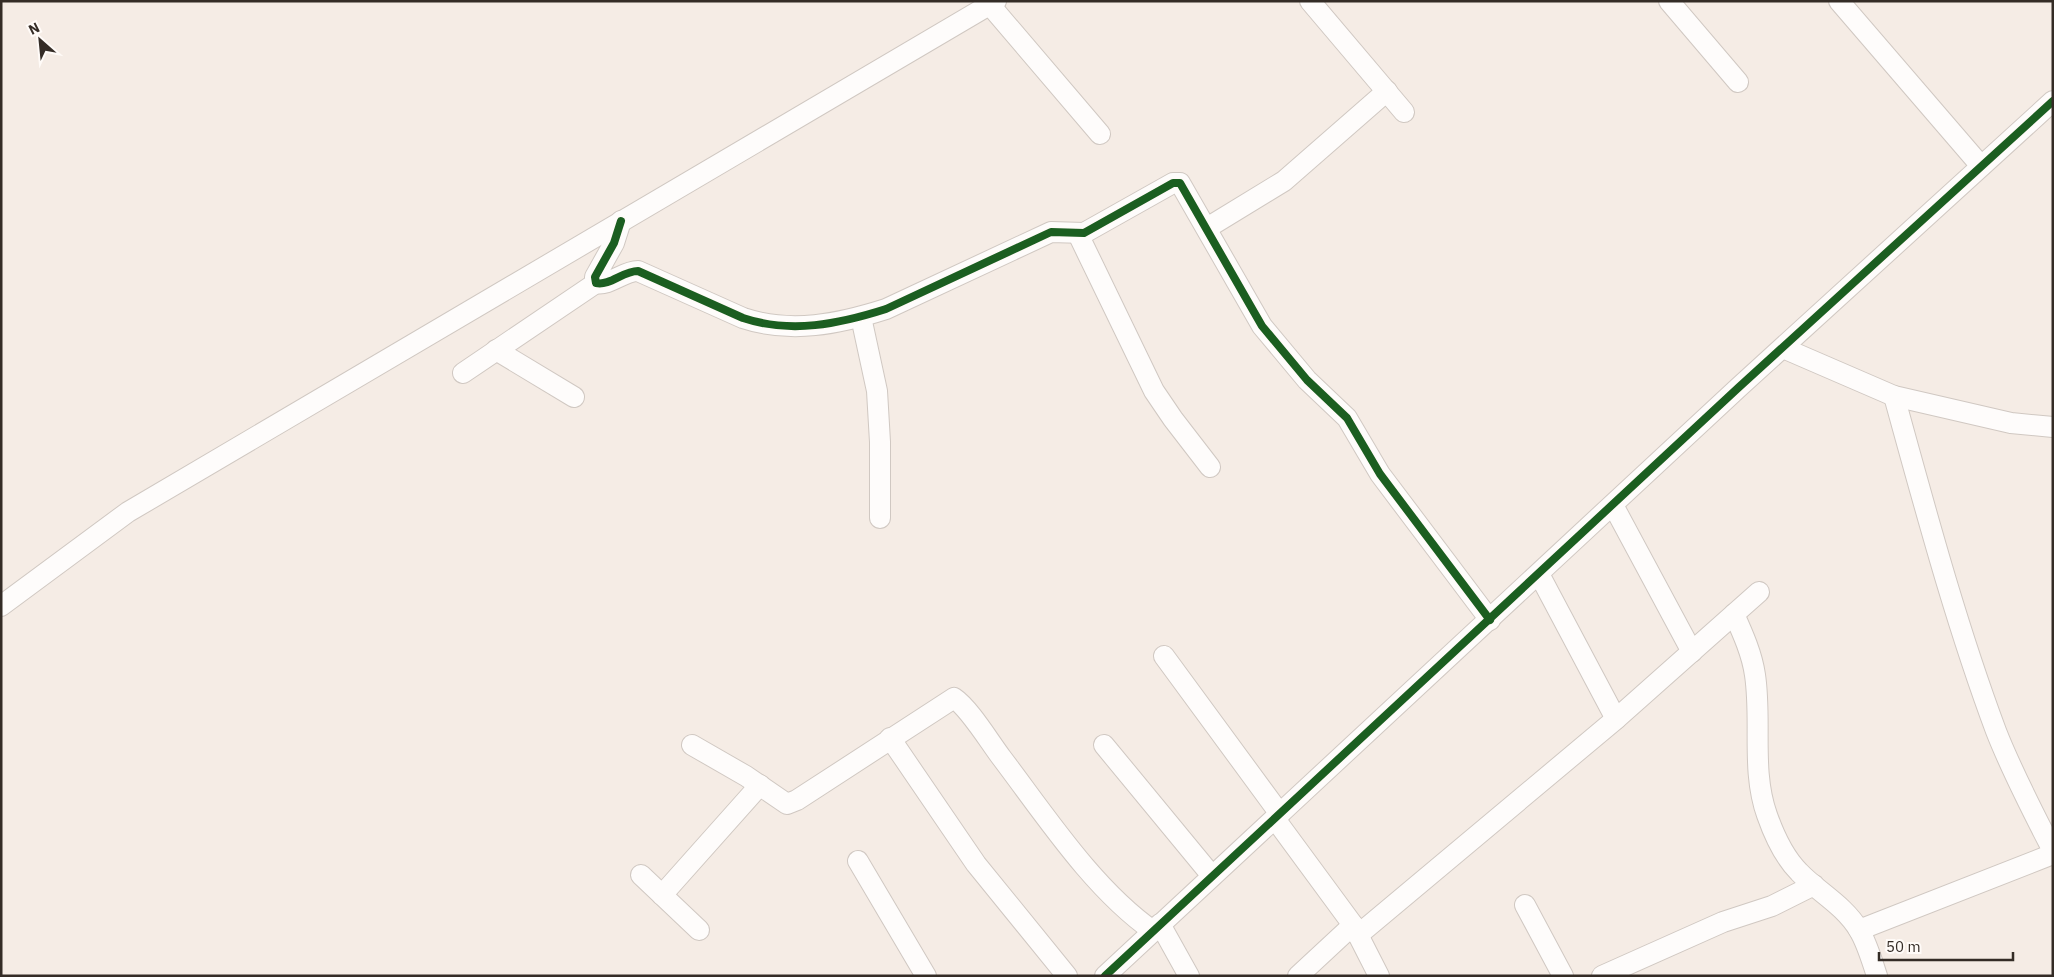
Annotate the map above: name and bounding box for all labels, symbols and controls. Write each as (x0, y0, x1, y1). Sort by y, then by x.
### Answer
north arrow (15, 15, 65, 65)
text: N (25, 18, 43, 39)
scale bar (1879, 930, 2013, 962)
text: 50 m (1886, 937, 1921, 956)

